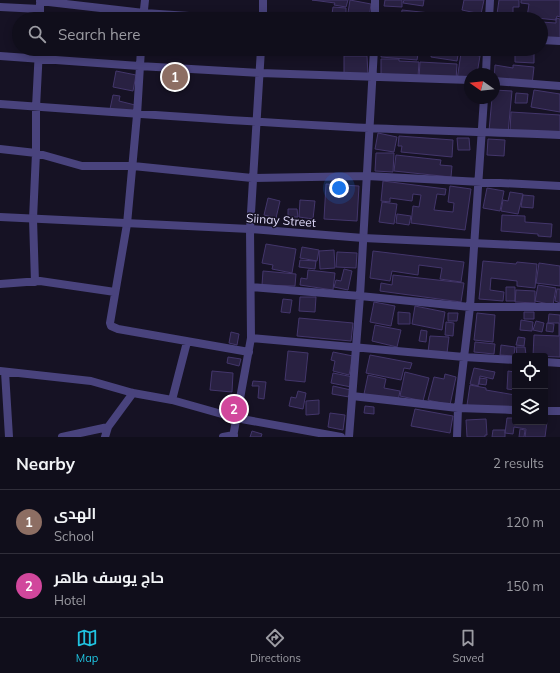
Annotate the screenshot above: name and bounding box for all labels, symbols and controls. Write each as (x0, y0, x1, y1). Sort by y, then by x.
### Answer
search box (12, 12, 548, 56)
icon: search (26, 23, 48, 45)
text: Search here (58, 25, 140, 44)
pin: 1 (162, 62, 188, 92)
north arrow (464, 68, 500, 104)
your location (329, 178, 349, 198)
street label: Siinay Street (246, 210, 316, 230)
map controls (512, 353, 548, 425)
button: locate (512, 353, 548, 389)
button: layers (512, 389, 548, 425)
pin: 2 (221, 394, 247, 424)
text: Nearby (16, 453, 75, 474)
text: 2 results (493, 455, 544, 471)
text: الهدى (54, 504, 96, 523)
text: 1 (25, 514, 33, 530)
text: 120 m (506, 514, 544, 530)
text: School (54, 528, 94, 544)
text: حاج يوسف طاهر (54, 568, 164, 587)
text: 2 (25, 578, 33, 594)
text: 150 m (506, 578, 544, 594)
text: Hotel (54, 592, 86, 608)
tab: Map (76, 627, 98, 665)
tab: Directions (250, 627, 301, 665)
tab: Saved (452, 627, 484, 665)

